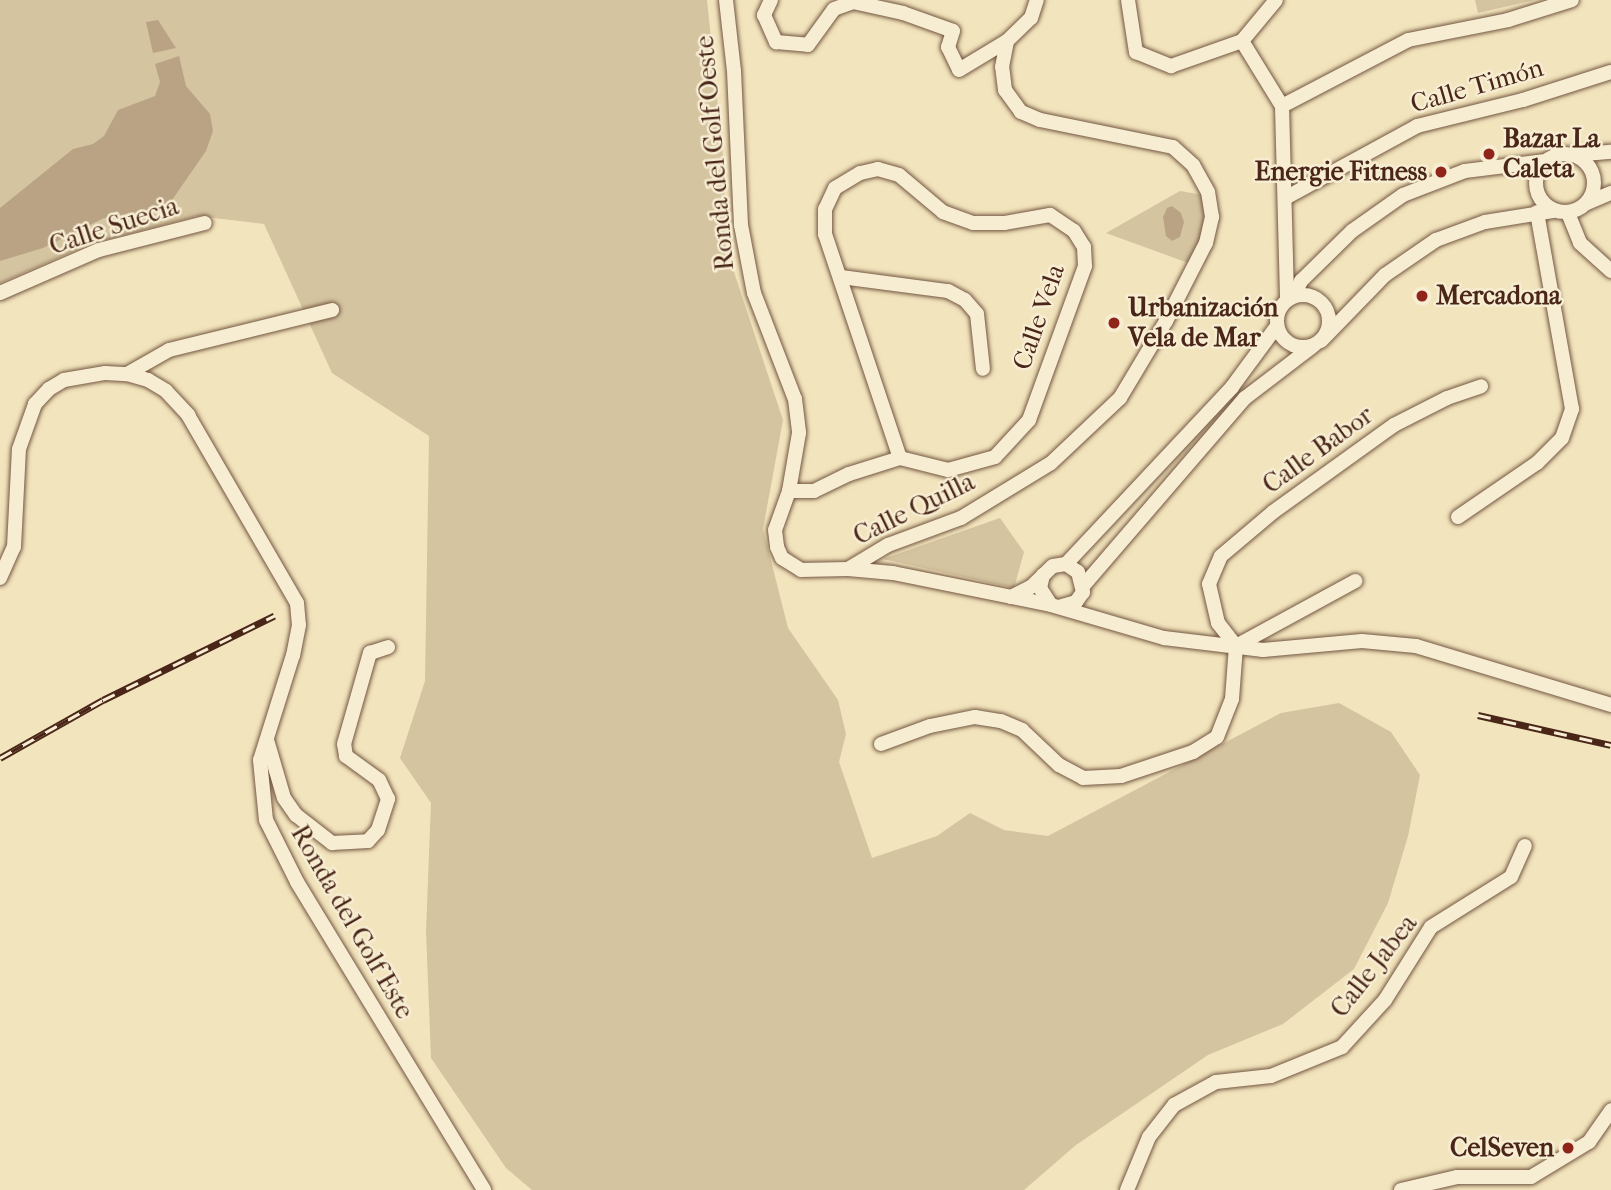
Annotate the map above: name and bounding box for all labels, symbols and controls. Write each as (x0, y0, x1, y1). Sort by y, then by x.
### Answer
street label: Ronda del Golf Oeste (689, 34, 741, 272)
street label: Calle Timón (1407, 52, 1547, 120)
place label: Bazar La Caleta (1503, 123, 1600, 184)
marker: Bazar La Caleta (1481, 146, 1497, 162)
place label: Energie Fitness (1255, 156, 1427, 188)
marker: Energie Fitness (1433, 164, 1449, 180)
street label: Calle Suecia (45, 190, 183, 262)
street label: Calle Vela (1006, 260, 1072, 374)
place label: Mercadona (1436, 280, 1561, 312)
marker: Mercadona (1414, 288, 1430, 304)
place label: Urbanización Vela de Mar (1128, 292, 1278, 354)
marker: Urbanización Vela de Mar (1106, 315, 1122, 331)
street label: Calle Babor (1257, 400, 1379, 500)
street label: Calle Quilla (848, 466, 980, 552)
street label: Ronda del Golf Este (284, 820, 420, 1024)
street label: Calle Jabea (1324, 908, 1424, 1024)
place label: CelSeven (1450, 1132, 1554, 1164)
marker: CelSeven (1560, 1140, 1576, 1156)

